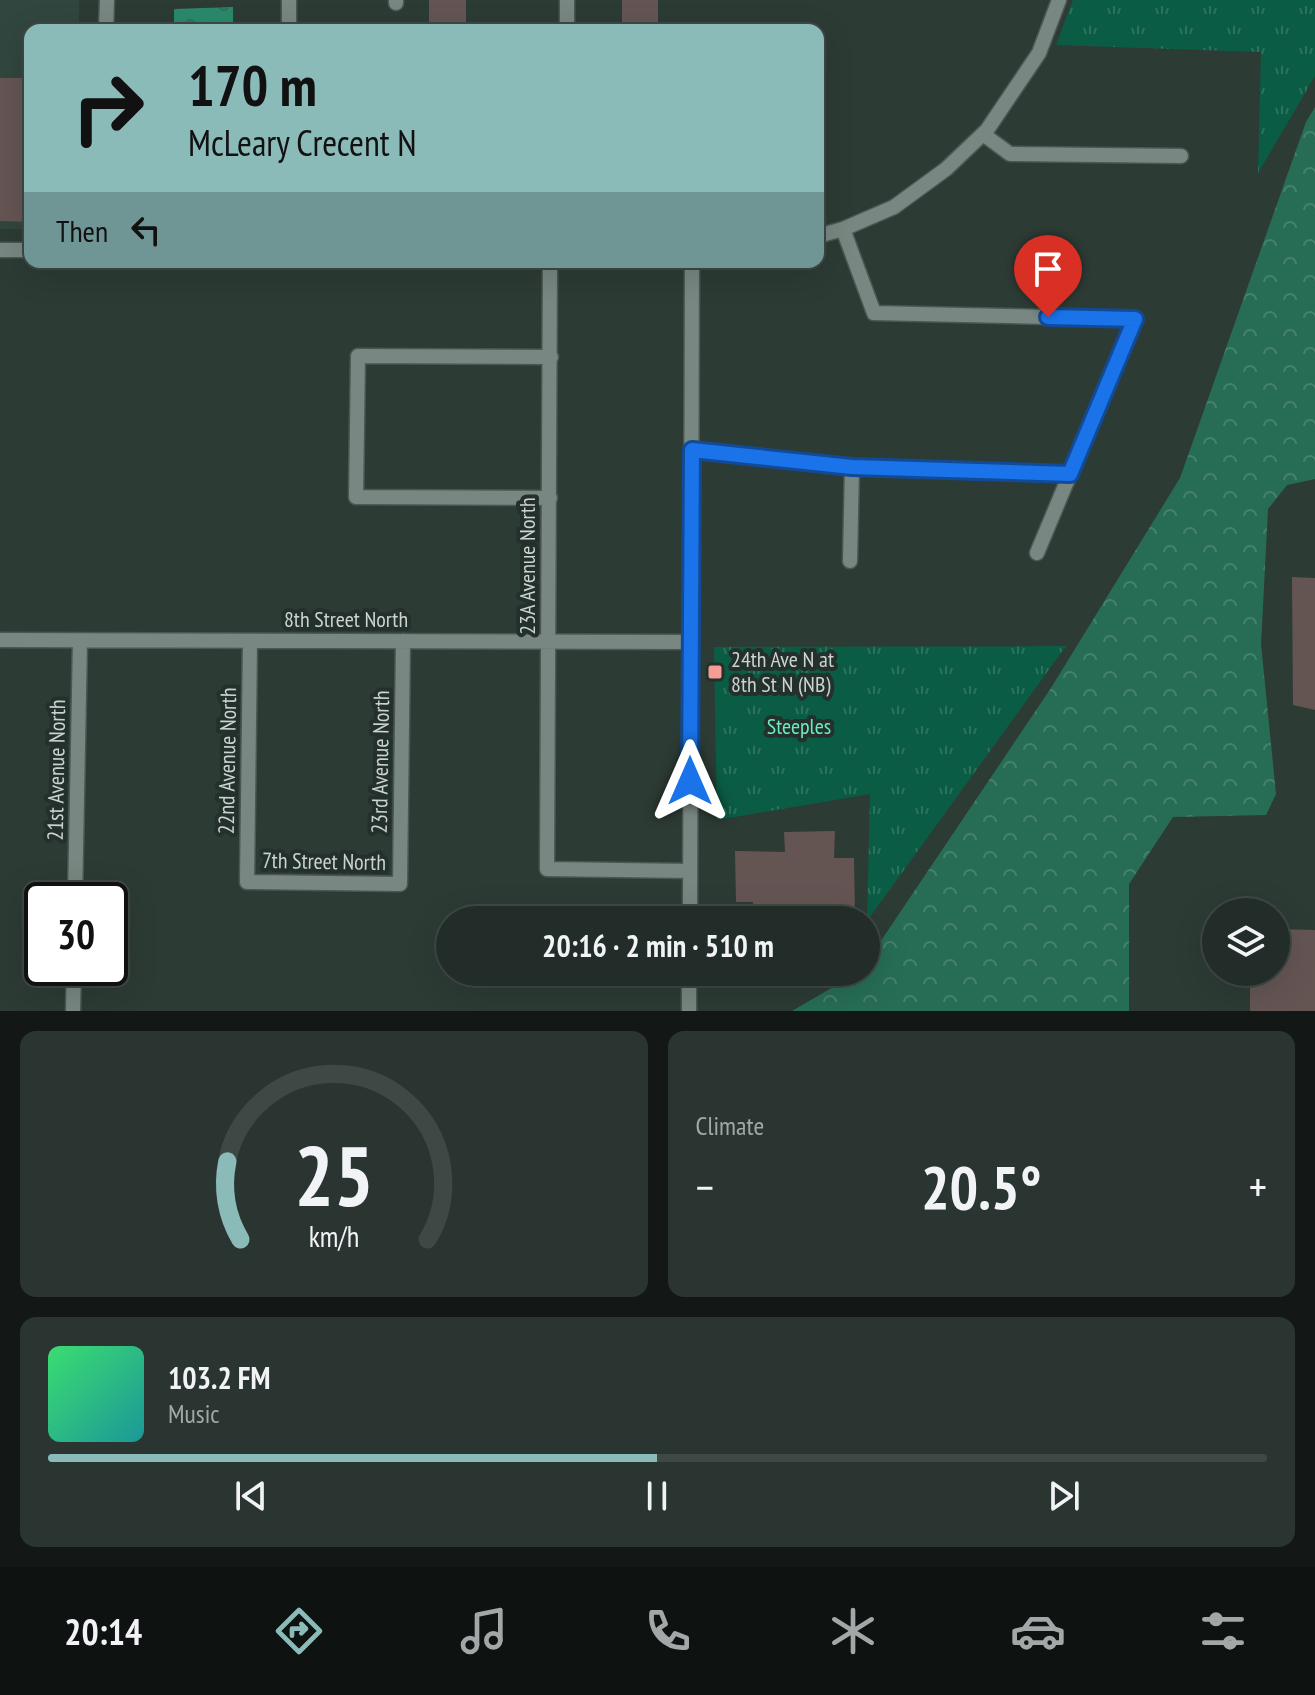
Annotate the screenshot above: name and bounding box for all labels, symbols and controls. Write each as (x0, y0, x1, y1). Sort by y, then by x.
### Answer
text: 170 m (188, 49, 317, 121)
icon: right (56, 56, 160, 160)
text: McLeary Crecent N (188, 119, 417, 166)
icon: left (124, 208, 168, 252)
text: Then (56, 211, 108, 250)
pin (1014, 235, 1082, 317)
icon: arrive (1026, 247, 1070, 291)
street label: 23A Avenue North (513, 497, 541, 635)
street label: 8th Street North (284, 605, 408, 633)
place label: 24th Ave N at 8th St N (NB) (731, 645, 834, 698)
marker: 24th Ave N at 8th St N (NB) (706, 663, 724, 681)
street label: 22nd Avenue North (212, 687, 242, 835)
street label: 23rd Avenue North (365, 690, 395, 834)
street label: 21st Avenue North (41, 699, 71, 841)
park label: Steeples (767, 712, 831, 740)
position arrow (648, 739, 732, 823)
street label: 7th Street North (262, 846, 386, 876)
speed limit sign: 30 (24, 882, 128, 986)
map controls (1202, 898, 1290, 986)
button: layers (1202, 898, 1290, 986)
text: 20:16 · 2 min · 510 m (542, 926, 774, 965)
text: Climate (696, 1109, 764, 1142)
text: 25 (294, 1121, 374, 1229)
text: 20.5° (921, 1148, 1042, 1226)
text: − (696, 1158, 714, 1215)
text: + (1249, 1158, 1267, 1215)
text: km/h (308, 1218, 359, 1255)
text: 103.2 FM (168, 1358, 270, 1397)
text: Music (168, 1397, 220, 1430)
icon: previous (229, 1474, 273, 1518)
icon: pause (635, 1474, 679, 1518)
icon: next (1042, 1474, 1086, 1518)
icon: directions (271, 1603, 327, 1659)
icon: music (456, 1603, 512, 1659)
icon: phone (640, 1603, 696, 1659)
icon: climate (825, 1603, 881, 1659)
icon: car (1010, 1603, 1066, 1659)
icon: filters (1195, 1603, 1251, 1659)
text: 20:14 (64, 1608, 142, 1655)

